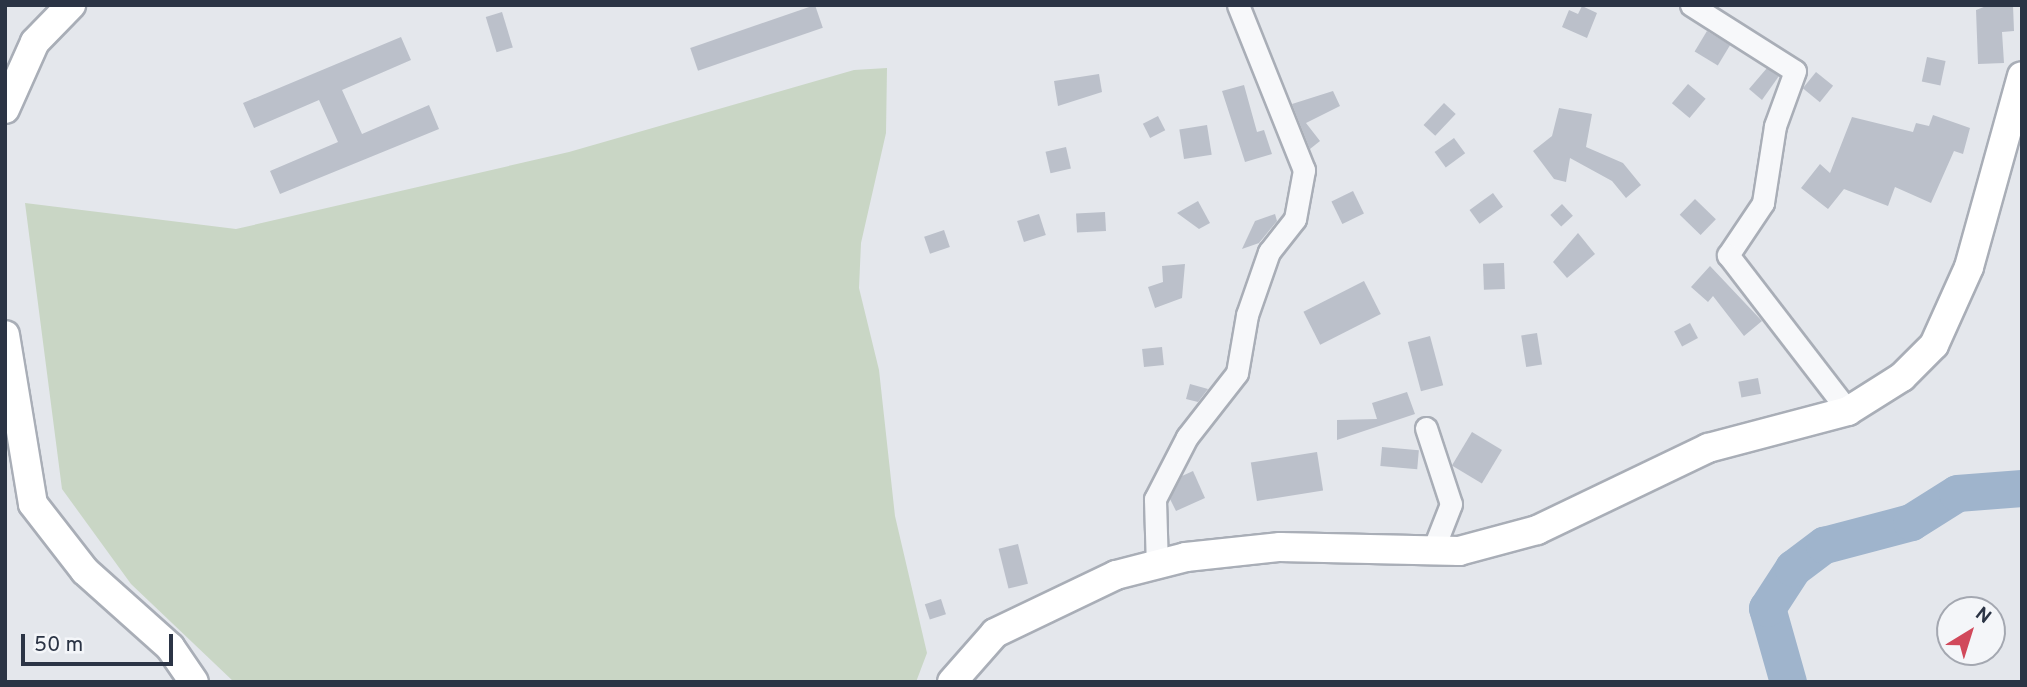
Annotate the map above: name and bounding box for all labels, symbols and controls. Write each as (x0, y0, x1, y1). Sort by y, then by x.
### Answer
north arrow (1936, 596, 2006, 666)
text: N (1970, 602, 1995, 630)
scale bar (24, 620, 177, 664)
text: 50 m (34, 632, 83, 659)

